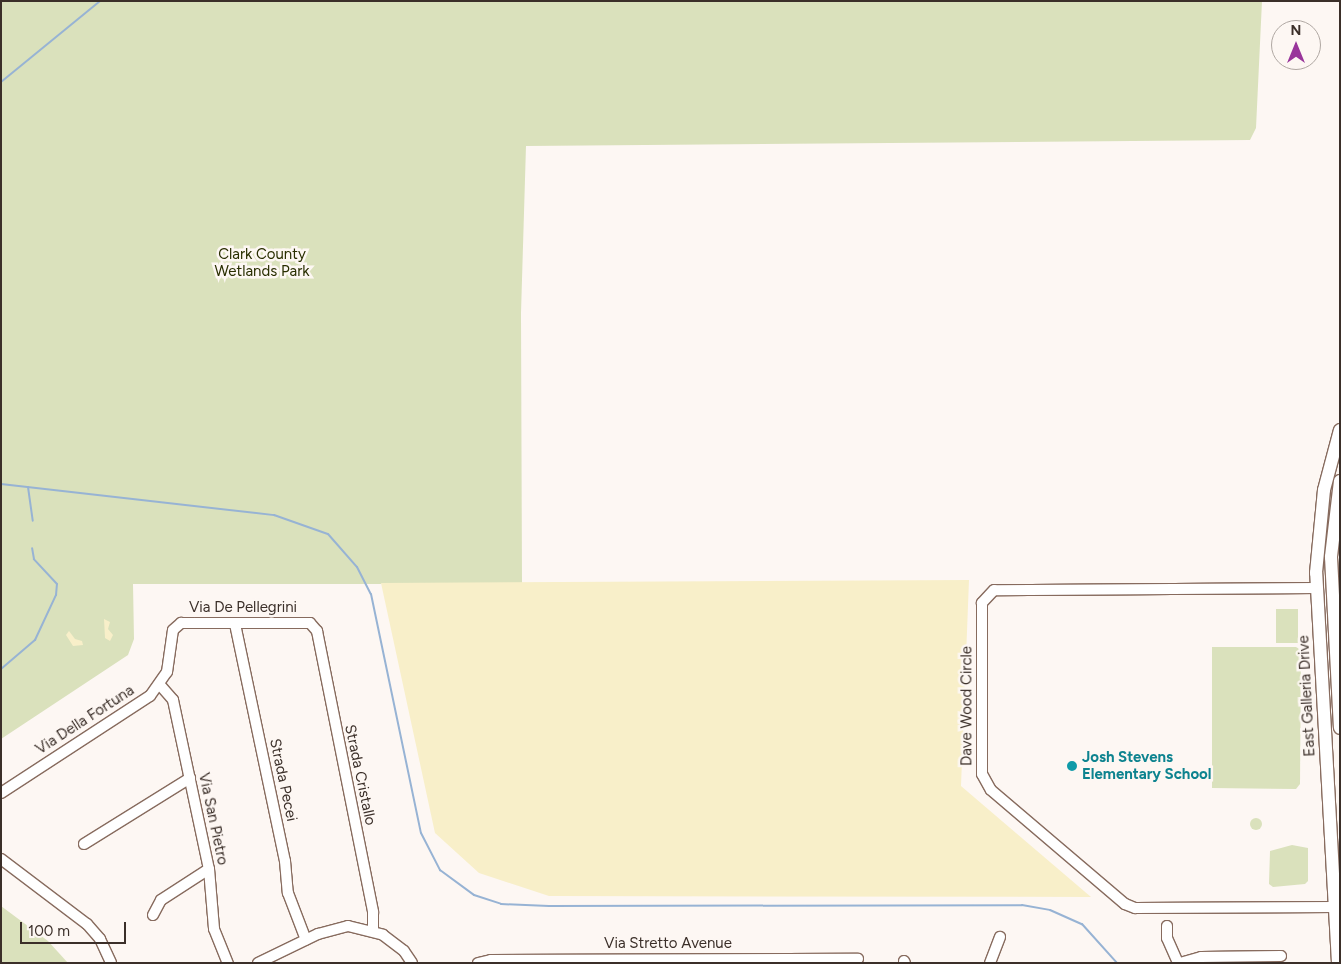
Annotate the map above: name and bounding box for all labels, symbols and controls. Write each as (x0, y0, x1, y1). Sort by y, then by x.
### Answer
north arrow (1271, 20, 1321, 70)
text: N (1291, 22, 1301, 39)
park label: Clark County Wetlands Park (215, 245, 309, 280)
street label: Via De Pellegrini (189, 599, 297, 617)
street label: East Galleria Drive (1295, 635, 1319, 757)
street label: Dave Wood Circle (958, 646, 976, 766)
street label: Via Della Fortuna (32, 682, 138, 758)
street label: Strada Cristallo (341, 723, 379, 827)
street label: Strada Pecei (265, 737, 301, 823)
place label: Josh Stevens Elementary School (1082, 748, 1211, 783)
marker: Josh Stevens Elementary School (1066, 760, 1078, 772)
street label: Via San Pietro (194, 771, 232, 867)
scale bar (22, 912, 129, 944)
text: 100 m (28, 922, 70, 940)
street label: Via Stretto Avenue (604, 935, 732, 953)

